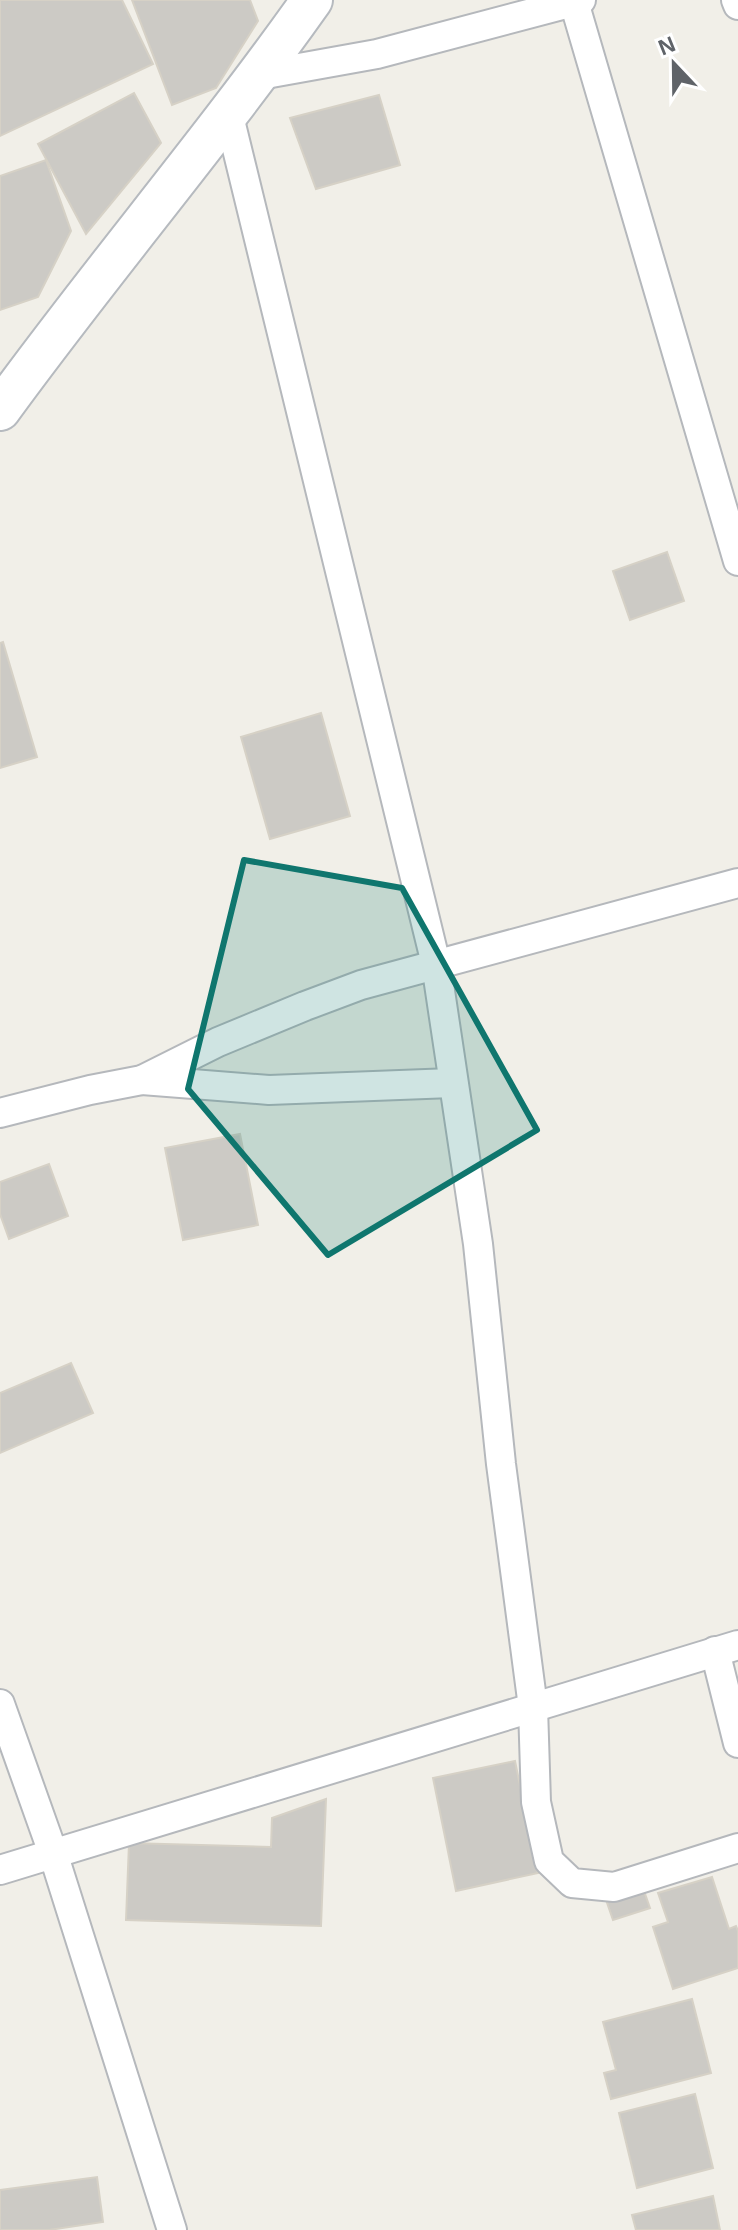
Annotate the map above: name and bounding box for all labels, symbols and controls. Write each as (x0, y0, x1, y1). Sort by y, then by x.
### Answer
north arrow (634, 24, 714, 104)
text: N (655, 31, 679, 60)

